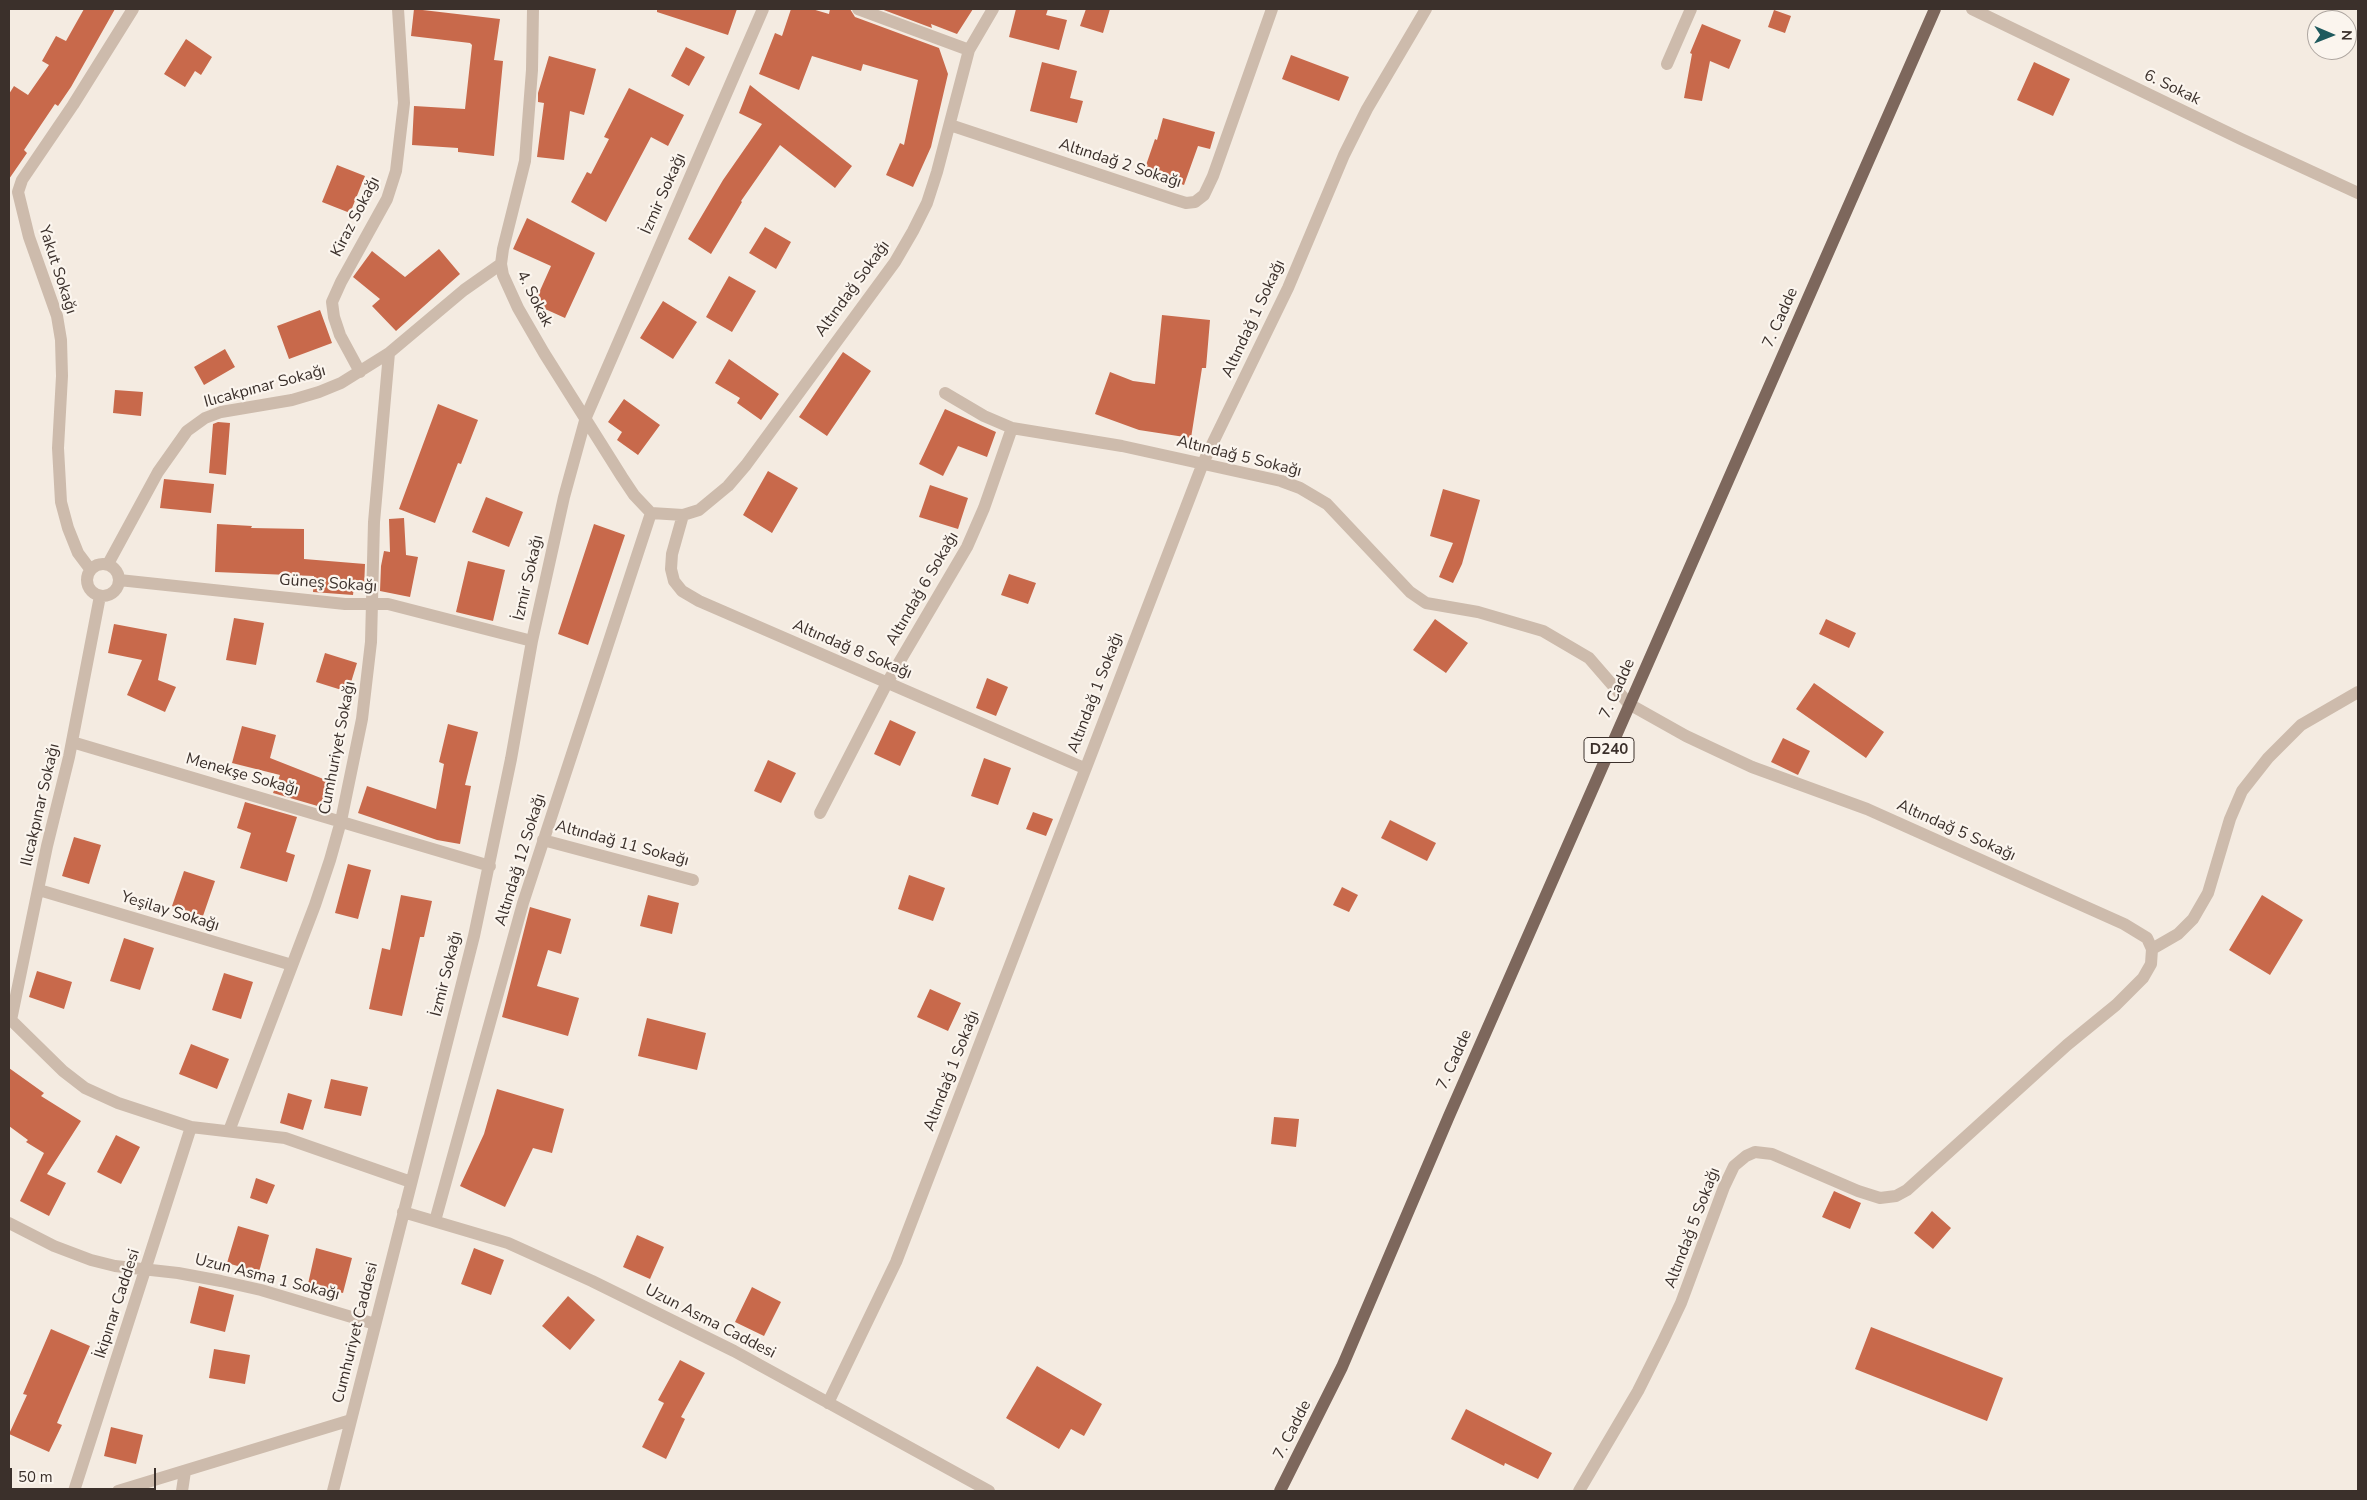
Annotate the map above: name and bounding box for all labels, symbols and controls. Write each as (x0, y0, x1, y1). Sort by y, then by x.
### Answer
north arrow (2307, 10, 2357, 60)
text: N (2337, 30, 2356, 41)
street label: 6. Sokak (2141, 66, 2203, 110)
street label: Altındağ 2 Sokağı (1056, 135, 1184, 193)
street label: İzmir Sokağı (638, 150, 690, 238)
street label: Kiraz Sokağı (328, 174, 384, 260)
street label: Yakut Sokağı (34, 223, 80, 317)
street label: Altındağ Sokağı (812, 237, 894, 341)
street label: Altındağ 1 Sokağı (1218, 257, 1290, 381)
street label: 4. Sokak (512, 268, 556, 330)
street label: 7. Cadde (1759, 285, 1803, 351)
street label: Ilıcakpınar Sokağı (202, 362, 328, 412)
street label: Altındağ 5 Sokağı (1175, 432, 1303, 482)
street label: Altındağ 6 Sokağı (883, 529, 963, 649)
street label: İzmir Sokağı (510, 533, 548, 623)
street label: Güneş Sokağı (278, 571, 378, 597)
street label: Altındağ 8 Sokağı (789, 616, 915, 684)
street label: Altındağ 1 Sokağı (1064, 630, 1128, 756)
street label: 7. Cadde (1596, 656, 1640, 722)
street label: Cumhuriyet Sokağı (316, 680, 360, 816)
road number: D240 (1584, 738, 1634, 762)
street label: Ilıcakpınar Sokağı (18, 742, 64, 868)
street label: Menekşe Sokağı (184, 750, 300, 800)
street label: Altındağ 12 Sokağı (492, 791, 550, 929)
street label: Altındağ 5 Sokağı (1894, 796, 2018, 866)
street label: Altındağ 11 Sokağı (553, 817, 691, 871)
street label: Yeşilay Sokağı (118, 888, 222, 936)
street label: İzmir Sokağı (427, 929, 467, 1019)
street label: Altındağ 1 Sokağı (920, 1008, 984, 1134)
street label: 7. Cadde (1433, 1027, 1477, 1093)
street label: Altındağ 5 Sokağı (1661, 1165, 1725, 1291)
street label: İkipınar Caddesi (91, 1247, 145, 1361)
street label: Uzun Asma 1 Sokağı (193, 1251, 341, 1305)
street label: Cumhuriyet Caddesi (329, 1261, 383, 1405)
street label: Uzun Asma Caddesi (641, 1281, 779, 1363)
street label: 7. Cadde (1270, 1397, 1316, 1463)
scale bar (12, 1458, 159, 1490)
text: 50 m (18, 1467, 53, 1487)

